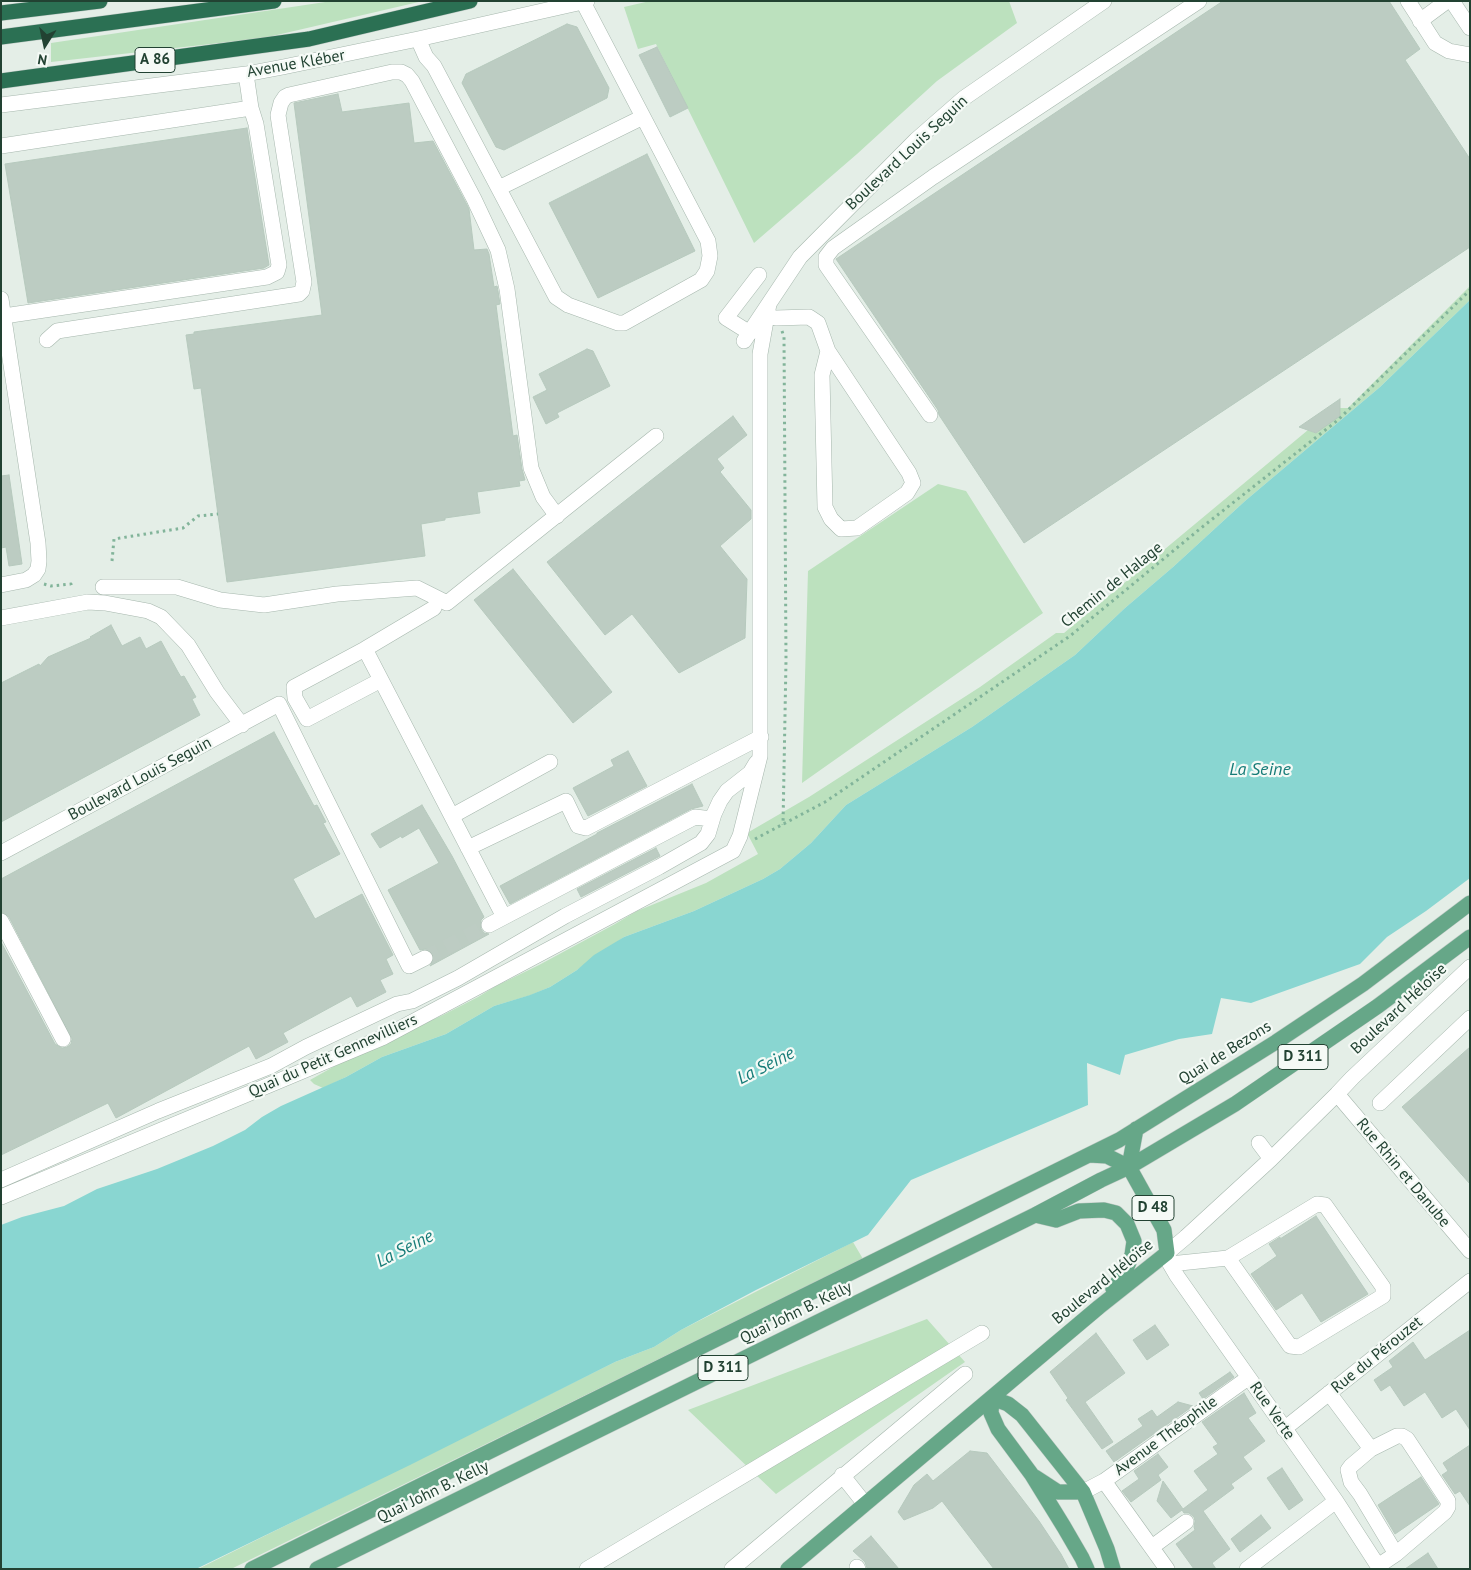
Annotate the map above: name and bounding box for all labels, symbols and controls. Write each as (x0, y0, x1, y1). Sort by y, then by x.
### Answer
north arrow (20, 20, 70, 70)
street label: Avenue Kléber (246, 46, 346, 82)
road number: A 86 (135, 48, 175, 72)
text: N (36, 50, 48, 69)
street label: Boulevard Louis Seguin (842, 92, 972, 214)
street label: Chemin de Halage (1057, 538, 1167, 632)
street label: Boulevard Louis Seguin (65, 733, 215, 825)
water label: La Seine (1229, 759, 1291, 781)
street label: Boulevard Héloïse (1347, 960, 1451, 1058)
street label: Quai du Petit Gennevilliers (246, 1010, 420, 1102)
street label: Quai de Bezons (1175, 1017, 1275, 1089)
water label: La Seine (734, 1042, 798, 1090)
road number: D 311 (1278, 1044, 1328, 1070)
street label: Rue Rhin et Danube (1352, 1115, 1454, 1231)
road number: D 48 (1132, 1196, 1174, 1220)
water label: La Seine (373, 1225, 437, 1273)
street label: Boulevard Héloïse (1049, 1235, 1157, 1329)
street label: Quai John B. Kelly (737, 1278, 855, 1348)
street label: Rue du Pérouzet (1328, 1312, 1426, 1398)
road number: D 311 (698, 1356, 748, 1380)
street label: Rue Verte (1245, 1378, 1299, 1444)
street label: Avenue Théophile (1111, 1392, 1221, 1480)
street label: Quai John B. Kelly (374, 1457, 492, 1527)

